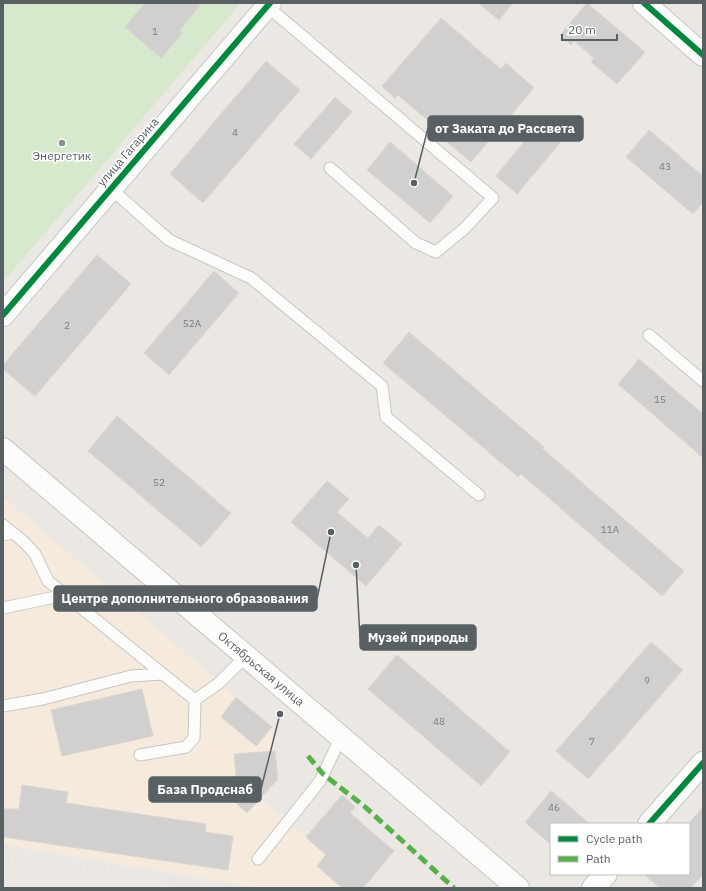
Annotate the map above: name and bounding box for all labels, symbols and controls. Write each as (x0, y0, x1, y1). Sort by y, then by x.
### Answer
scale bar (562, 16, 617, 42)
text: 20 m (568, 22, 596, 37)
house number: 1 (152, 25, 158, 38)
street label: улица Гагарина (94, 114, 162, 189)
callout: от Заката до Рассвета (428, 116, 583, 141)
text: от Заката до Рассвета (435, 120, 575, 137)
house number: 4 (232, 126, 238, 139)
marker: Энергетик (57, 138, 67, 148)
place label: Энергетик (33, 148, 92, 163)
house number: 43 (659, 160, 671, 173)
house number: 52А (183, 317, 202, 330)
house number: 2 (64, 319, 70, 332)
house number: 15 (654, 393, 666, 406)
house number: 52 (153, 476, 165, 489)
house number: 11А (601, 523, 620, 536)
callout: Центре дополнительного образования (54, 586, 317, 611)
text: Центре дополнительного образования (61, 590, 309, 607)
callout: Музей природы (360, 625, 476, 650)
street label: Октябрьская улица (215, 628, 308, 710)
text: Музей природы (368, 629, 468, 646)
house number: 9 (644, 674, 650, 687)
house number: 48 (433, 715, 445, 728)
house number: 7 (589, 735, 595, 748)
callout: База Продснаб (149, 777, 261, 802)
text: База Продснаб (157, 781, 253, 798)
house number: 46 (548, 801, 560, 814)
legend (550, 823, 690, 875)
text: Cycle path (586, 831, 643, 846)
text: Path (586, 851, 611, 866)

